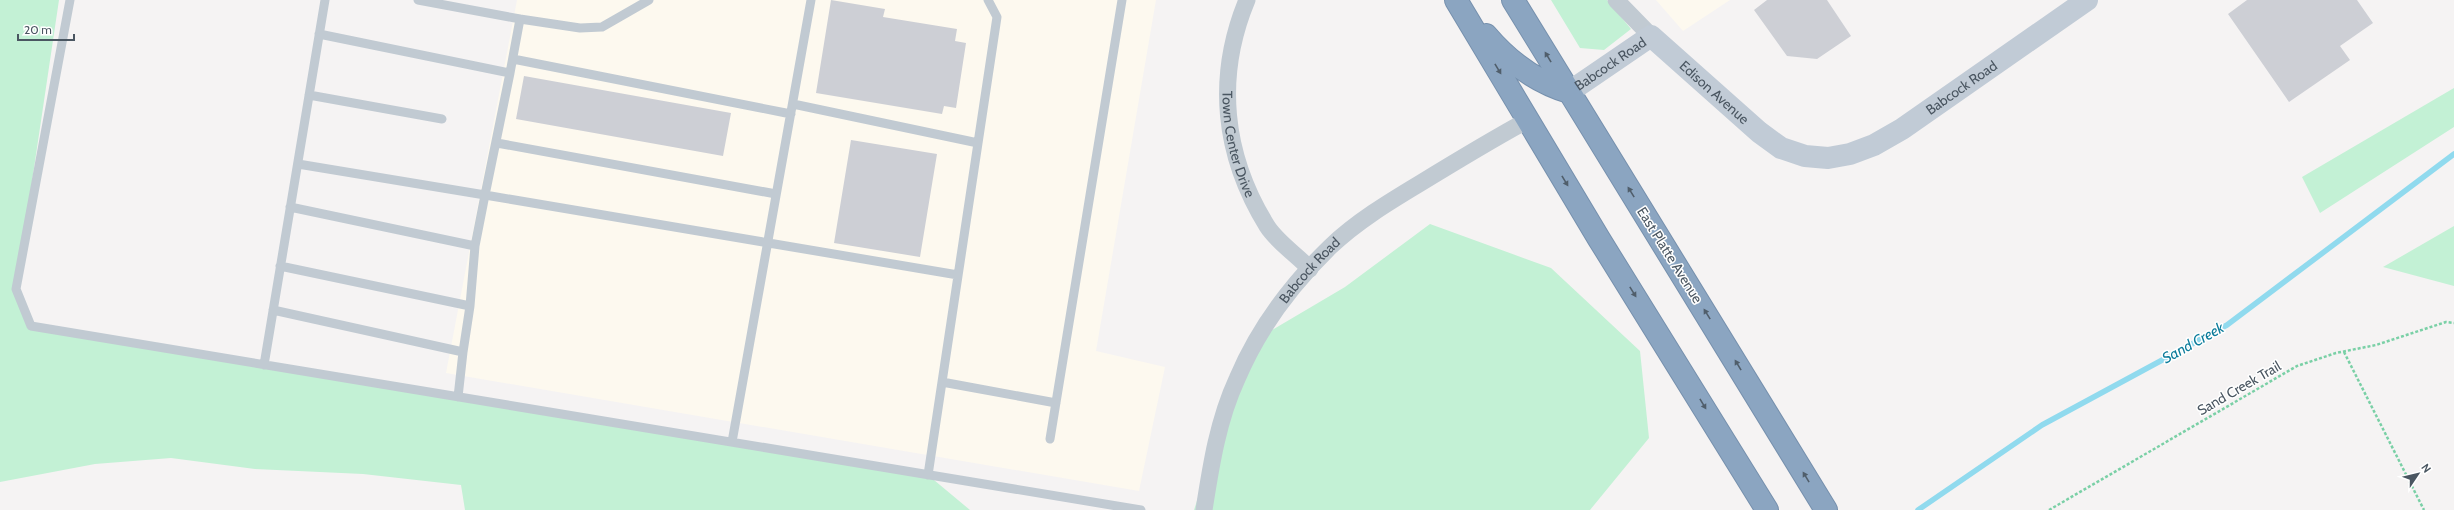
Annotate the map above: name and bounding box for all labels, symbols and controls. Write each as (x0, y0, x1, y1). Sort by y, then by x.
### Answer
scale bar (18, 16, 74, 42)
text: 20 m (24, 22, 52, 37)
street label: Babcock Road (1571, 33, 1650, 95)
one-way arrow (1544, 52, 1552, 62)
street label: Babcock Road (1922, 56, 2001, 119)
street label: Edison Avenue (1676, 57, 1753, 128)
one-way arrow (1494, 64, 1502, 74)
street label: Town Center Drive (1219, 91, 1259, 200)
one-way arrow (1561, 175, 1568, 187)
one-way arrow (1627, 187, 1635, 197)
street label: East Platte Avenue (1633, 204, 1707, 306)
street label: Babcock Road (1275, 233, 1344, 307)
one-way arrow (1629, 286, 1636, 298)
one-way arrow (1703, 308, 1710, 320)
water label: Sand Creek (2159, 318, 2228, 367)
street label: Sand Creek Trail (2194, 356, 2285, 419)
one-way arrow (1734, 360, 1742, 370)
one-way arrow (1699, 399, 1707, 409)
north arrow (2398, 454, 2438, 494)
text: N (2418, 461, 2434, 475)
one-way arrow (1802, 471, 1809, 483)

